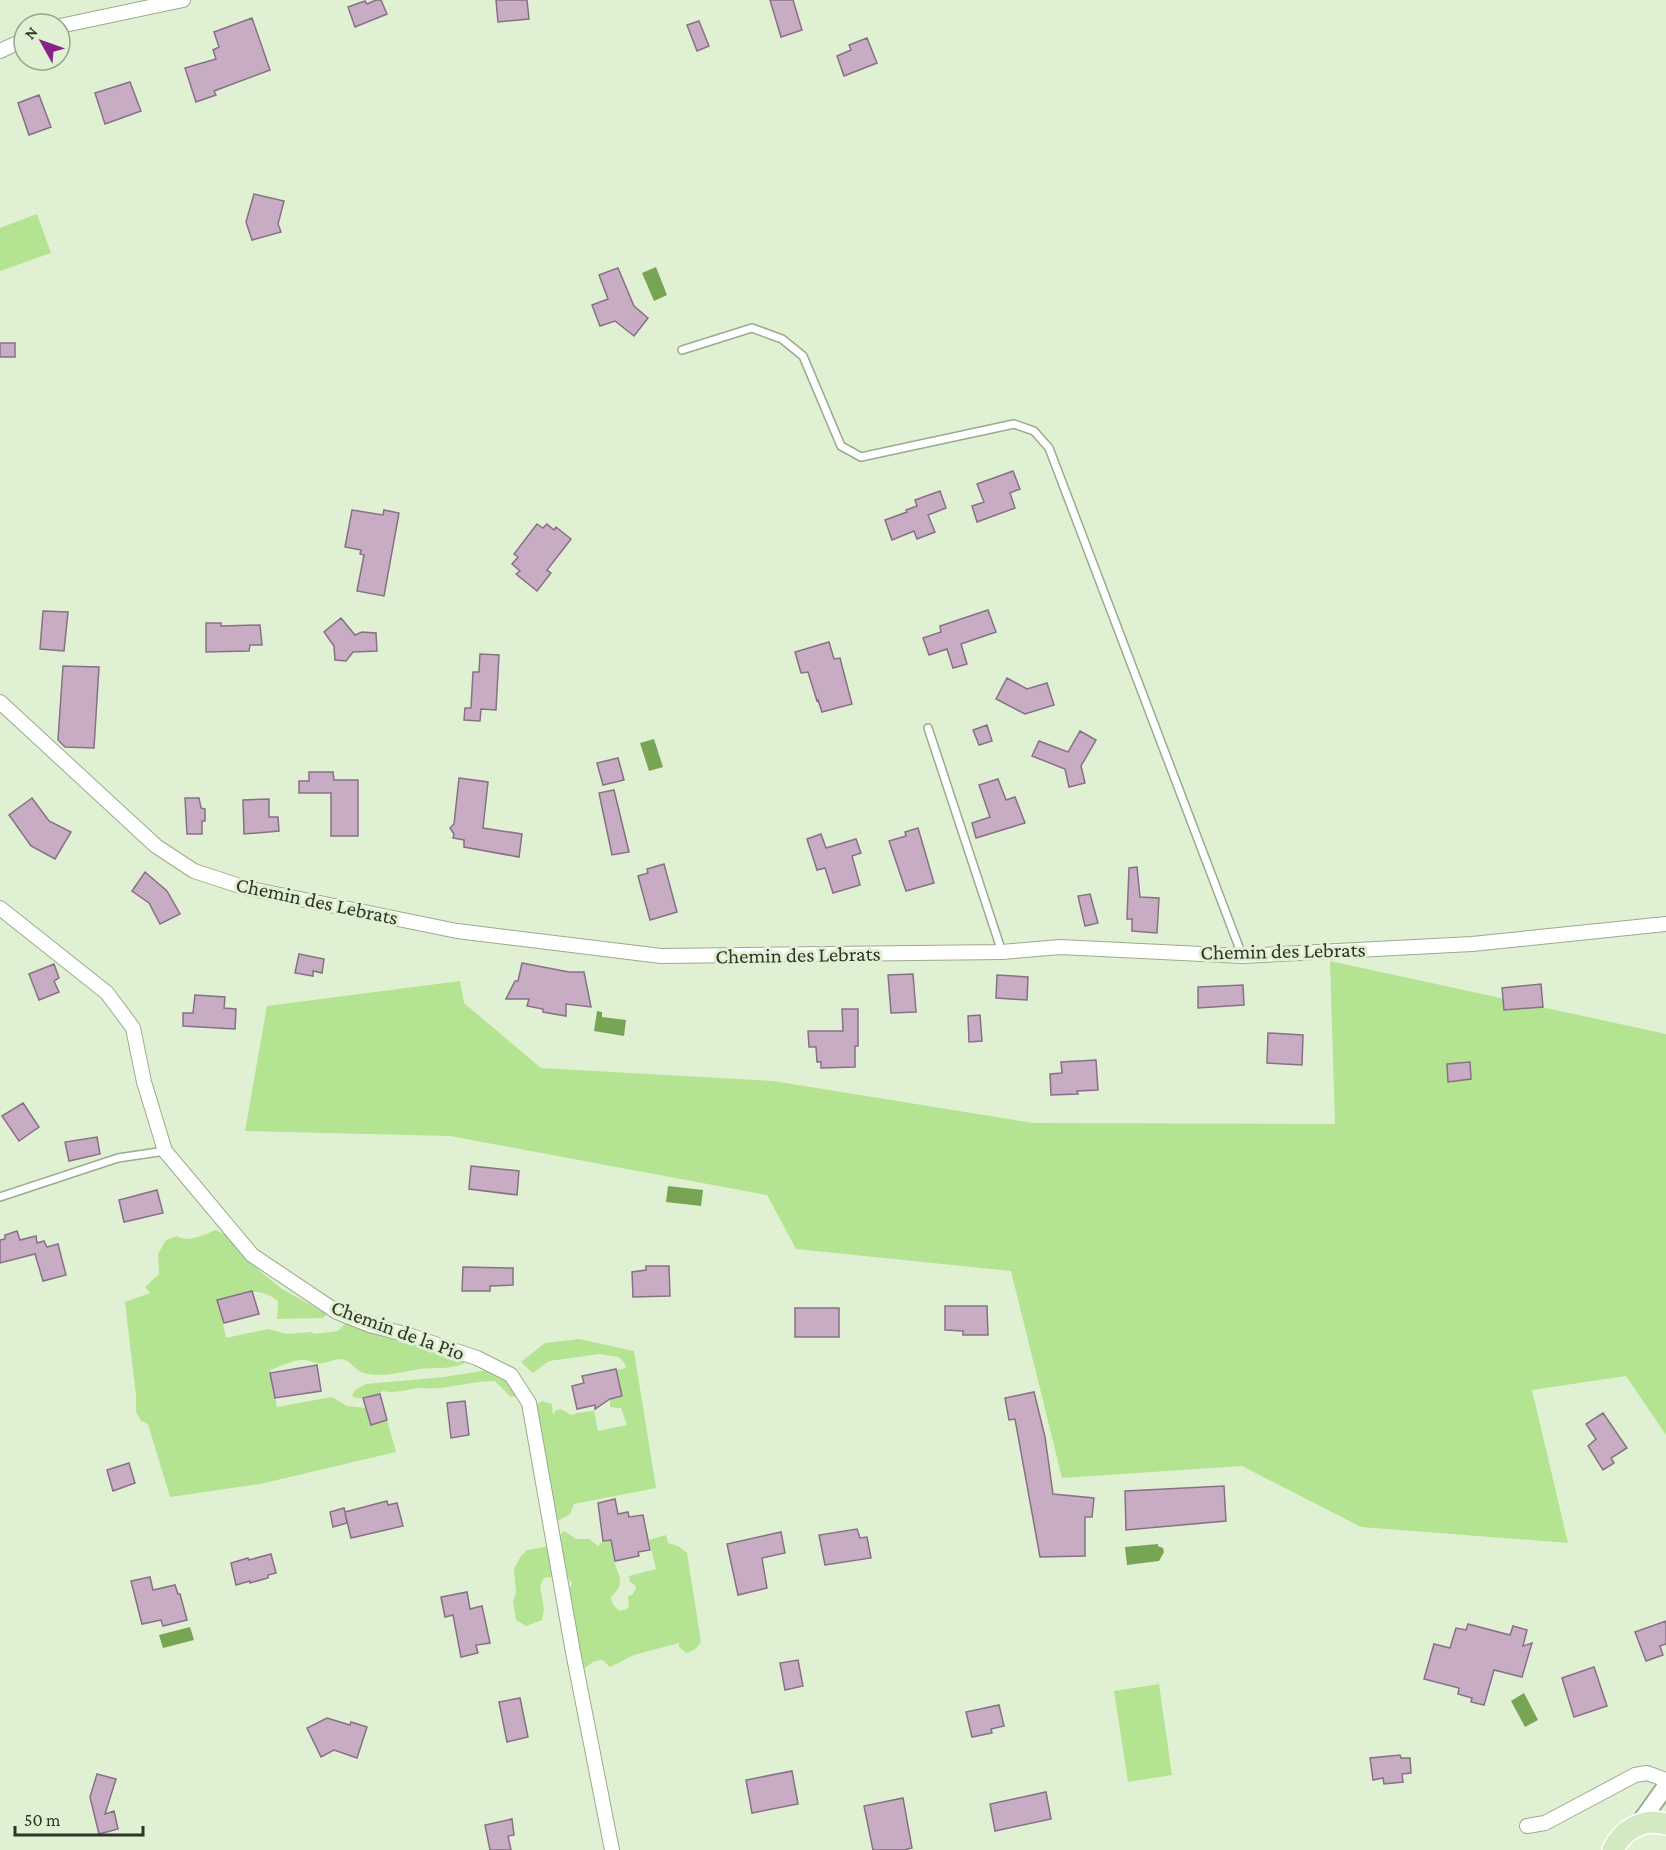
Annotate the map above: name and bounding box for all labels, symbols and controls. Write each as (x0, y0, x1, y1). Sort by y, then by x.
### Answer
north arrow (12, 12, 72, 72)
text: N (21, 23, 41, 42)
street label: Chemin des Lebrats (234, 872, 400, 930)
street label: Chemin des Lebrats (1200, 938, 1366, 964)
street label: Chemin des Lebrats (715, 942, 881, 968)
street label: Chemin de la Pio (328, 1295, 468, 1365)
scale bar (15, 1799, 142, 1837)
text: 50 m (24, 1810, 61, 1830)

